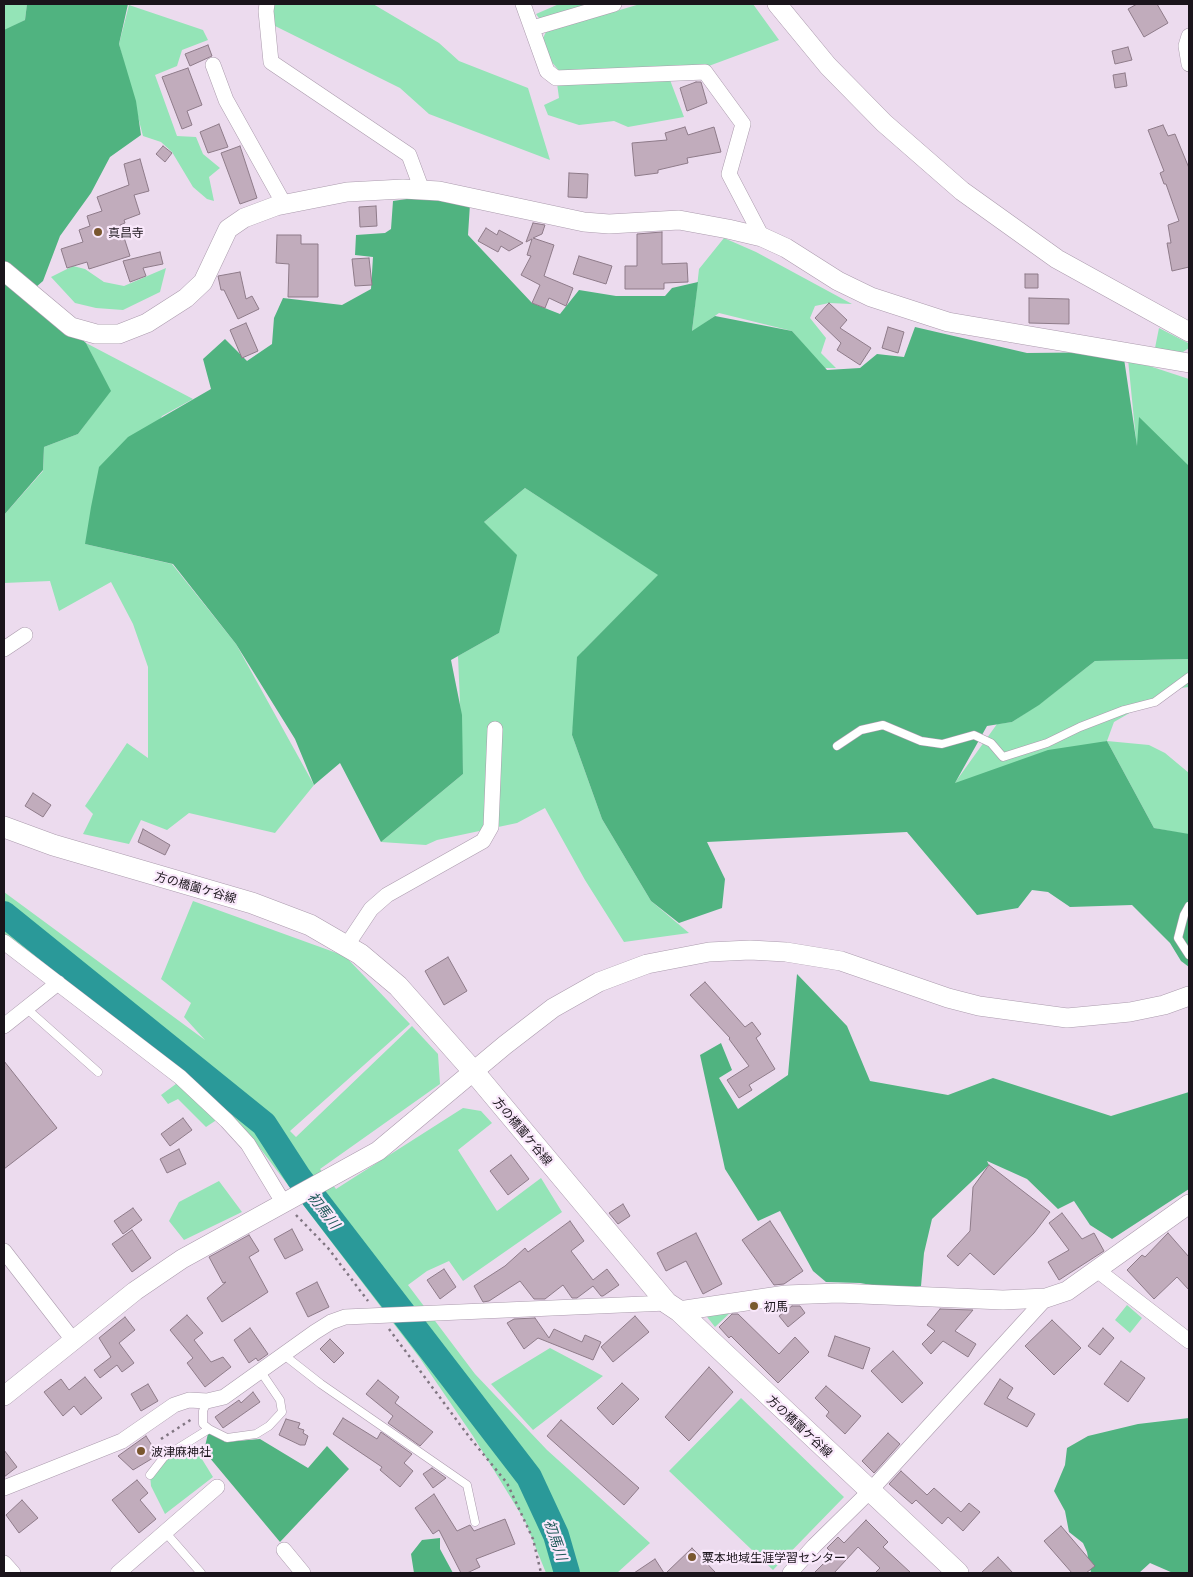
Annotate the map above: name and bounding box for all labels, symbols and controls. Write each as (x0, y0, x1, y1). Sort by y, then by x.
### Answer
place label: 真昌寺 (108, 225, 144, 239)
marker: 真昌寺 (92, 226, 104, 238)
street label: 方の橋薗ケ谷線 (154, 869, 238, 905)
street label: 方の橋薗ケ谷線 (490, 1094, 556, 1168)
water label: 初馬川 (304, 1188, 344, 1232)
place label: 初馬 (764, 1299, 788, 1313)
marker: 初馬 (748, 1300, 760, 1312)
street label: 方の橋薗ケ谷線 (764, 1392, 836, 1460)
place label: 波津麻神社 (151, 1444, 211, 1458)
marker: 波津麻神社 (135, 1445, 147, 1457)
water label: 初馬川 (541, 1517, 571, 1563)
place label: 粟本地域生涯学習センター (702, 1550, 846, 1564)
marker: 粟本地域生涯学習センター (686, 1551, 698, 1563)

